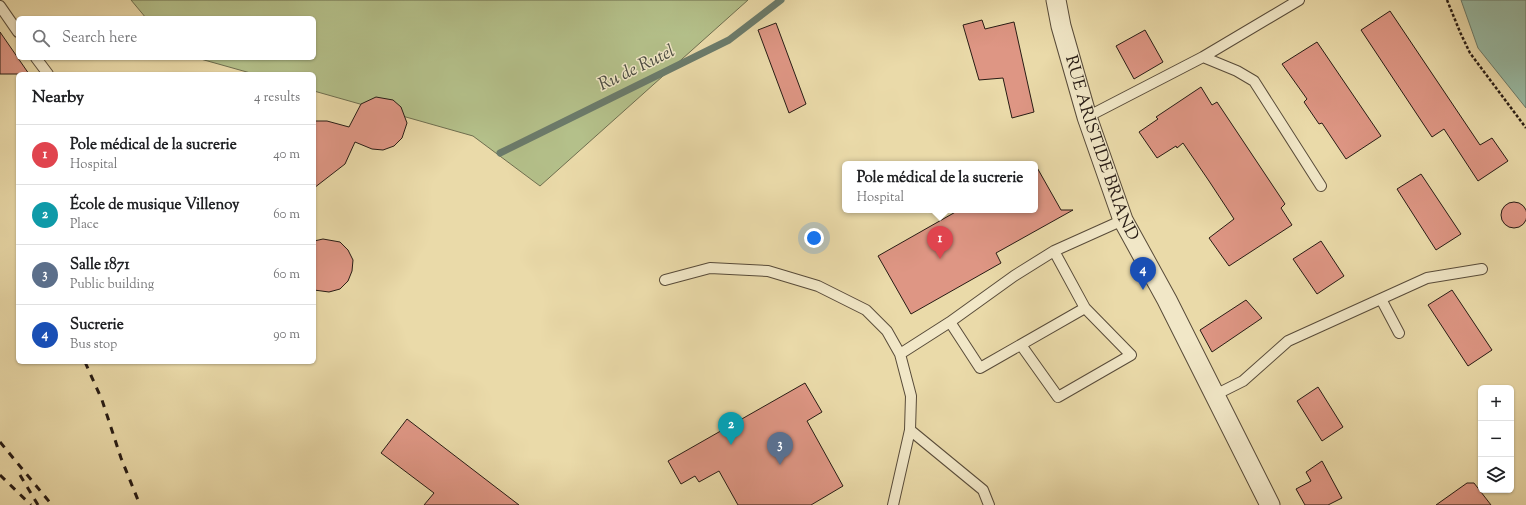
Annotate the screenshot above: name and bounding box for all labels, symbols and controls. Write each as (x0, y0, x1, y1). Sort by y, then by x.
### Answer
search box (16, 16, 316, 60)
icon: search (30, 27, 52, 49)
text: Search here (62, 28, 137, 49)
water label: Ru de Rutel (594, 39, 680, 99)
street label: RUE ARISTIDE BRIAND (1058, 53, 1144, 245)
text: Nearby (32, 86, 84, 110)
text: 4 results (254, 89, 300, 107)
text: Pole médical de la sucrerie (70, 135, 237, 156)
text: 1 (43, 146, 47, 164)
text: 40 m (273, 146, 300, 164)
text: Hospital (70, 156, 117, 174)
popup (842, 161, 1038, 213)
text: Pole médical de la sucrerie (857, 168, 1023, 189)
text: Hospital (857, 189, 904, 207)
text: École de musique Villenoy (70, 195, 239, 216)
text: 2 (42, 206, 48, 224)
text: 60 m (273, 206, 300, 224)
text: Place (70, 216, 99, 234)
pin: 1 (927, 226, 953, 259)
your location (804, 228, 824, 248)
text: Salle 1871 (70, 255, 129, 276)
pin: 4 (1130, 257, 1156, 290)
text: 3 (42, 266, 48, 284)
text: 60 m (273, 266, 300, 284)
text: Public building (70, 276, 154, 294)
text: Sucrerie (70, 315, 124, 336)
text: 4 (42, 326, 48, 344)
text: 90 m (273, 326, 300, 344)
text: Bus stop (70, 336, 117, 354)
map controls (1478, 385, 1514, 493)
button: + (1478, 385, 1514, 421)
pin: 2 (718, 412, 744, 445)
button: − (1478, 421, 1514, 457)
pin: 3 (767, 432, 793, 465)
button: layers (1478, 457, 1514, 493)

